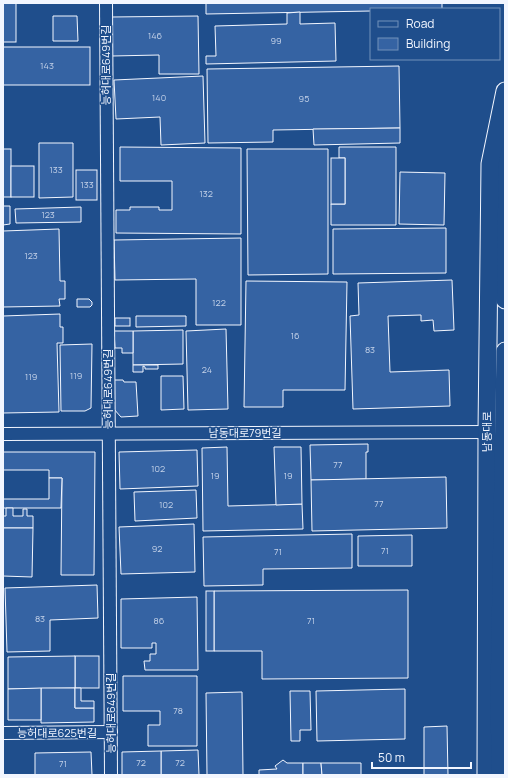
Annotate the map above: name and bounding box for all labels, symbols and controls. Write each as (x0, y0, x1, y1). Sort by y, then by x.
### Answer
legend (370, 8, 500, 60)
text: Road (406, 15, 434, 32)
street label: 능허대로649번길 (98, 25, 113, 105)
house number: 146 (148, 29, 163, 42)
house number: 99 (270, 34, 282, 47)
text: Building (406, 35, 450, 52)
house number: 143 (40, 59, 54, 72)
house number: 140 (152, 91, 166, 104)
house number: 95 (299, 92, 309, 105)
house number: 133 (49, 163, 63, 176)
house number: 133 (80, 178, 94, 191)
house number: 132 (199, 187, 213, 200)
house number: 123 (41, 208, 55, 221)
house number: 123 (24, 249, 38, 262)
house number: 122 (212, 296, 226, 309)
house number: 16 (290, 329, 300, 342)
house number: 83 (365, 343, 375, 356)
street label: 능허대로649번길 (100, 349, 115, 429)
house number: 24 (202, 363, 212, 376)
house number: 119 (70, 369, 82, 382)
house number: 119 (25, 370, 37, 383)
street label: 남동대로 (479, 412, 494, 452)
street label: 남동대로79번길 (208, 425, 282, 440)
house number: 77 (333, 458, 343, 471)
house number: 102 (151, 462, 165, 475)
house number: 19 (210, 469, 220, 482)
house number: 19 (283, 469, 293, 482)
house number: 77 (374, 497, 384, 510)
house number: 102 (159, 498, 173, 511)
house number: 92 (152, 542, 162, 555)
house number: 71 (381, 544, 389, 557)
house number: 71 (274, 545, 282, 558)
house number: 83 (35, 612, 45, 625)
house number: 86 (154, 614, 165, 627)
house number: 71 (307, 614, 315, 627)
street label: 능허대로649번길 (103, 673, 118, 753)
house number: 78 (173, 704, 183, 717)
street label: 능허대로625번길 (17, 725, 97, 740)
scale bar (372, 744, 471, 770)
text: 50 m (378, 749, 405, 766)
house number: 72 (136, 756, 146, 769)
house number: 72 (175, 756, 185, 769)
house number: 71 (59, 757, 67, 770)

